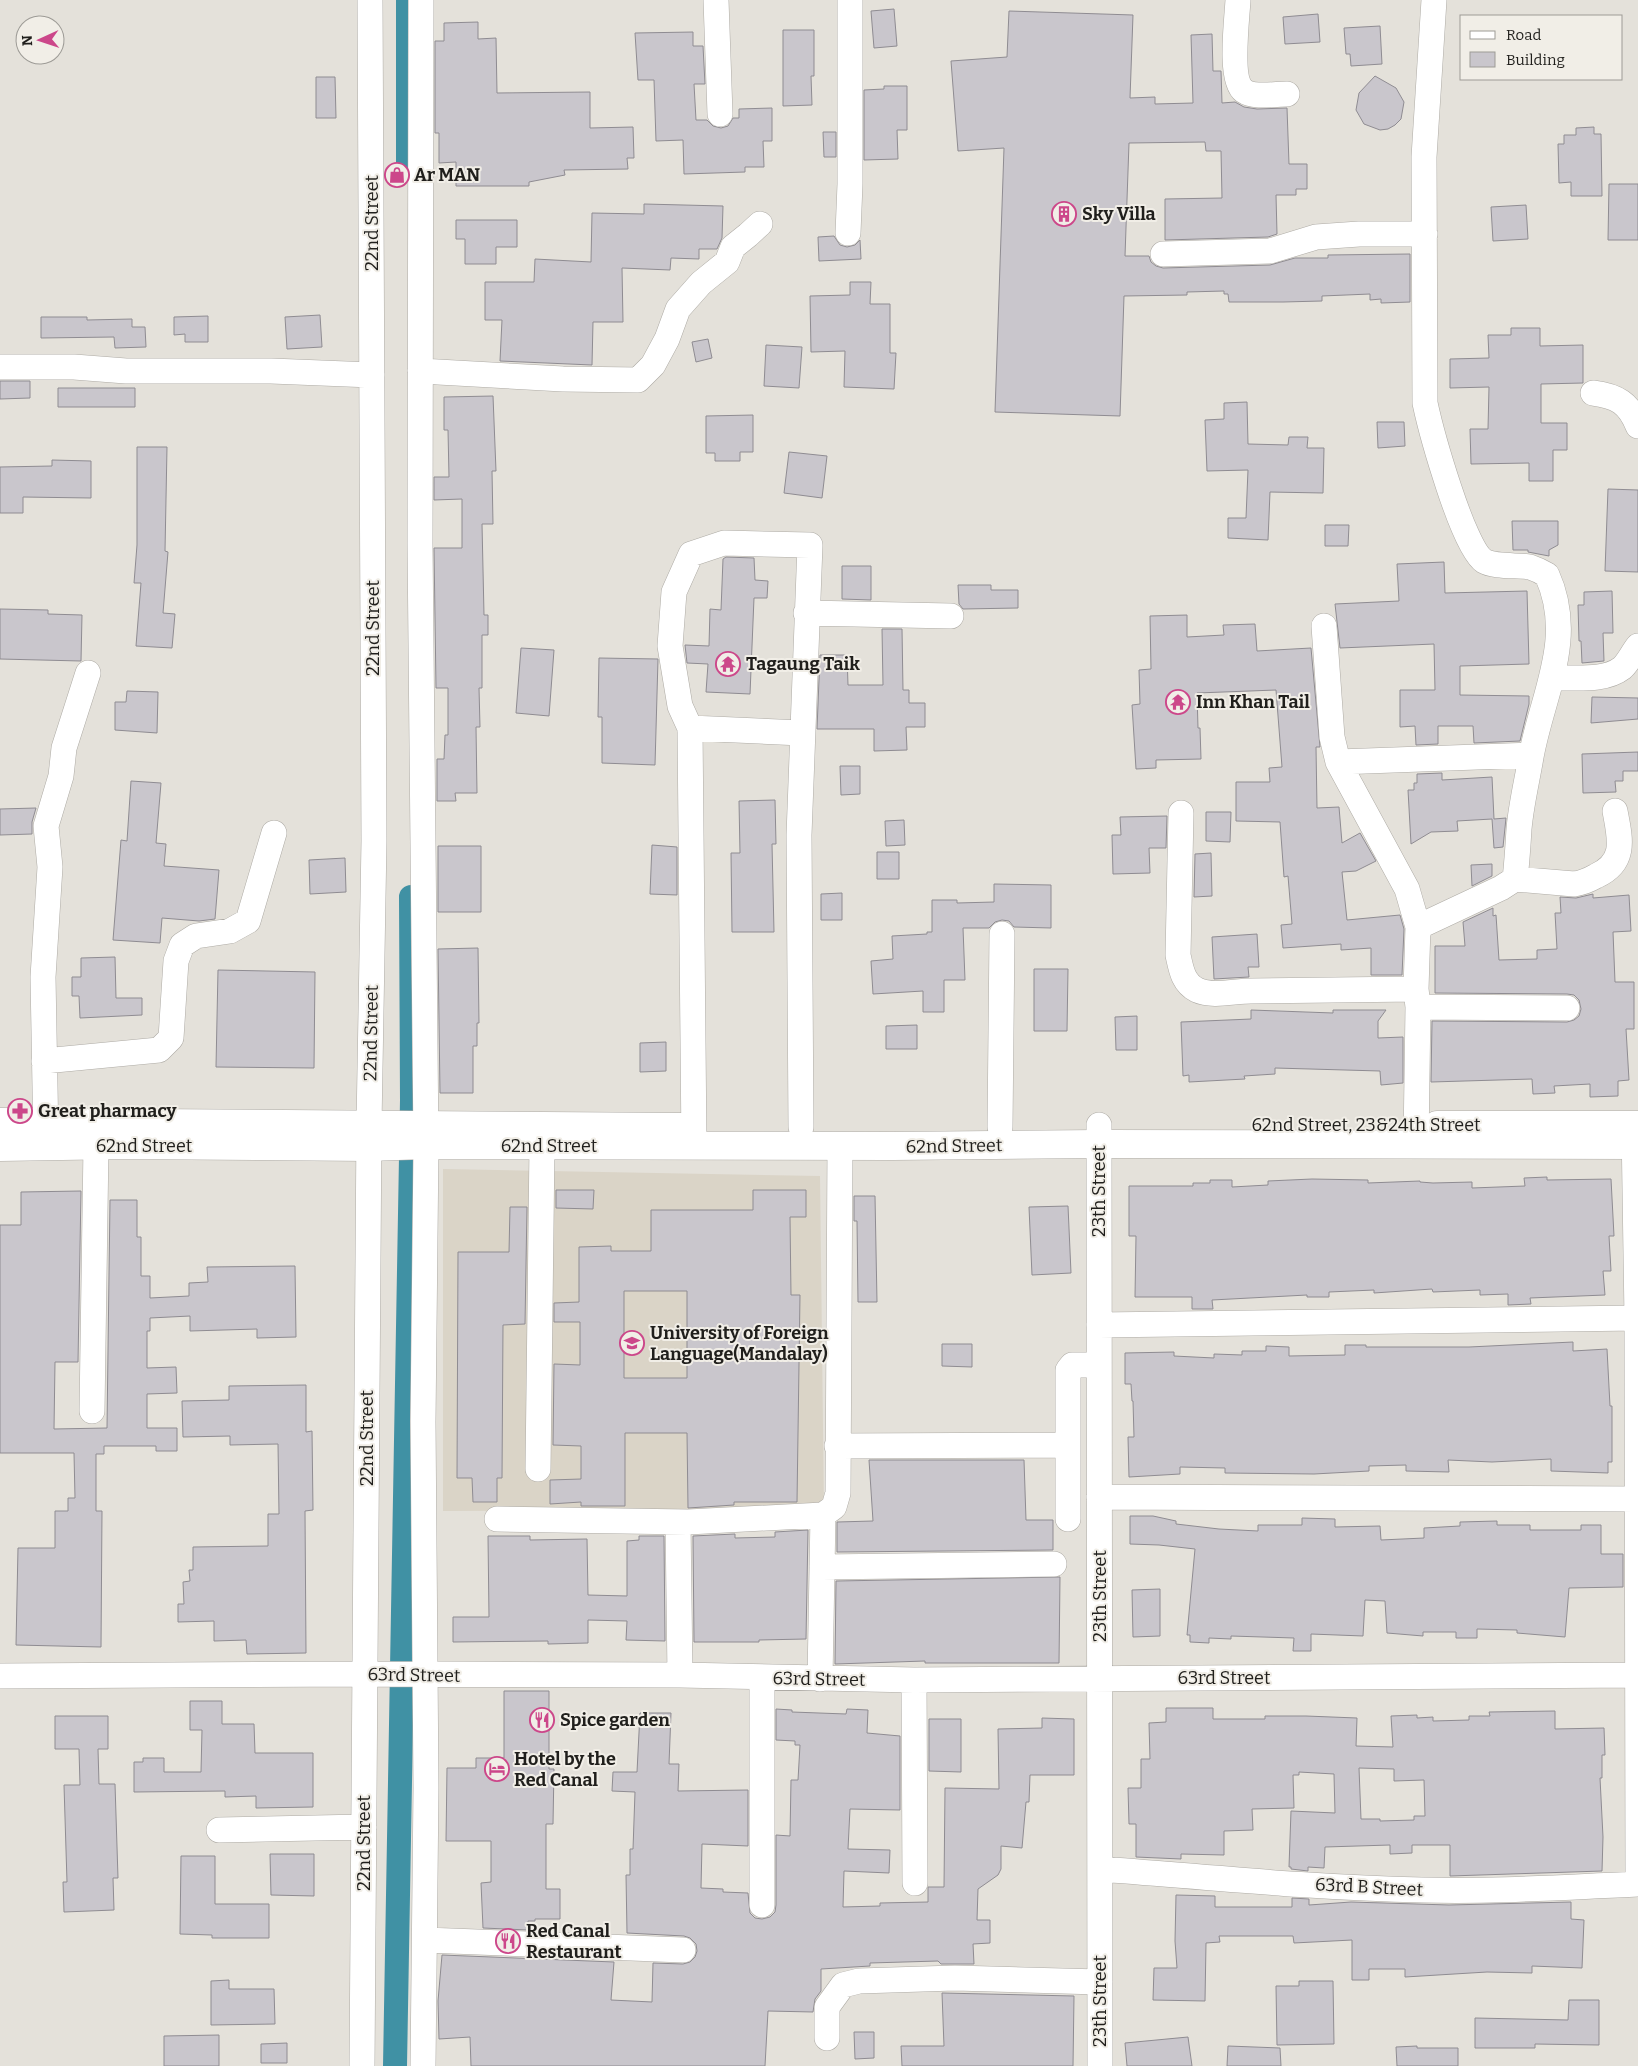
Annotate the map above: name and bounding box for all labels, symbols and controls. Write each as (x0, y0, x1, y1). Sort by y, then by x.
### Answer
north arrow (15, 15, 65, 65)
legend (1460, 15, 1623, 80)
text: Road (1506, 26, 1541, 44)
text: N (19, 35, 36, 46)
text: Building (1506, 51, 1565, 69)
shop icon: Ar MAN (384, 162, 410, 188)
place label: Ar MAN (414, 164, 480, 186)
street label: 22nd Street (361, 174, 383, 271)
building icon: Sky Villa (1051, 201, 1077, 227)
place label: Sky Villa (1082, 203, 1156, 225)
street label: 22nd Street (362, 579, 384, 676)
temple icon: Tagaung Taik (715, 651, 741, 677)
place label: Tagaung Taik (746, 653, 860, 675)
temple icon: Inn Khan Tail (1165, 689, 1191, 715)
place label: Inn Khan Tail (1196, 691, 1310, 713)
street label: 22nd Street (359, 984, 383, 1081)
pharmacy icon: Great pharmacy (7, 1098, 33, 1124)
place label: Great pharmacy (38, 1100, 178, 1122)
street label: 62nd Street, 23&24th Street (1251, 1114, 1481, 1136)
street label: 62nd Street (905, 1134, 1003, 1158)
street label: 62nd Street (96, 1135, 193, 1157)
street label: 62nd Street (501, 1135, 598, 1157)
street label: 23th Street (1088, 1145, 1110, 1237)
place label: University of Foreign Language(Mandalay) (650, 1322, 829, 1365)
school or university icon: University of Foreign Language(Mandalay) (619, 1330, 645, 1356)
street label: 22nd Street (356, 1389, 378, 1486)
street label: 23th Street (1089, 1550, 1111, 1642)
street label: 63rd Street (367, 1663, 461, 1687)
street label: 63rd Street (772, 1667, 866, 1691)
street label: 63rd Street (1178, 1667, 1271, 1689)
restaurant icon: Spice garden (529, 1707, 555, 1733)
place label: Spice garden (560, 1709, 670, 1731)
place label: Hotel by the Red Canal (514, 1748, 616, 1791)
hotel icon: Hotel by the Red Canal (484, 1756, 510, 1782)
street label: 22nd Street (353, 1794, 375, 1891)
street label: 63rd B Street (1314, 1873, 1424, 1901)
place label: Red Canal Restaurant (526, 1920, 622, 1963)
restaurant icon: Red Canal Restaurant (495, 1928, 521, 1954)
street label: 23th Street (1089, 1955, 1111, 2047)

